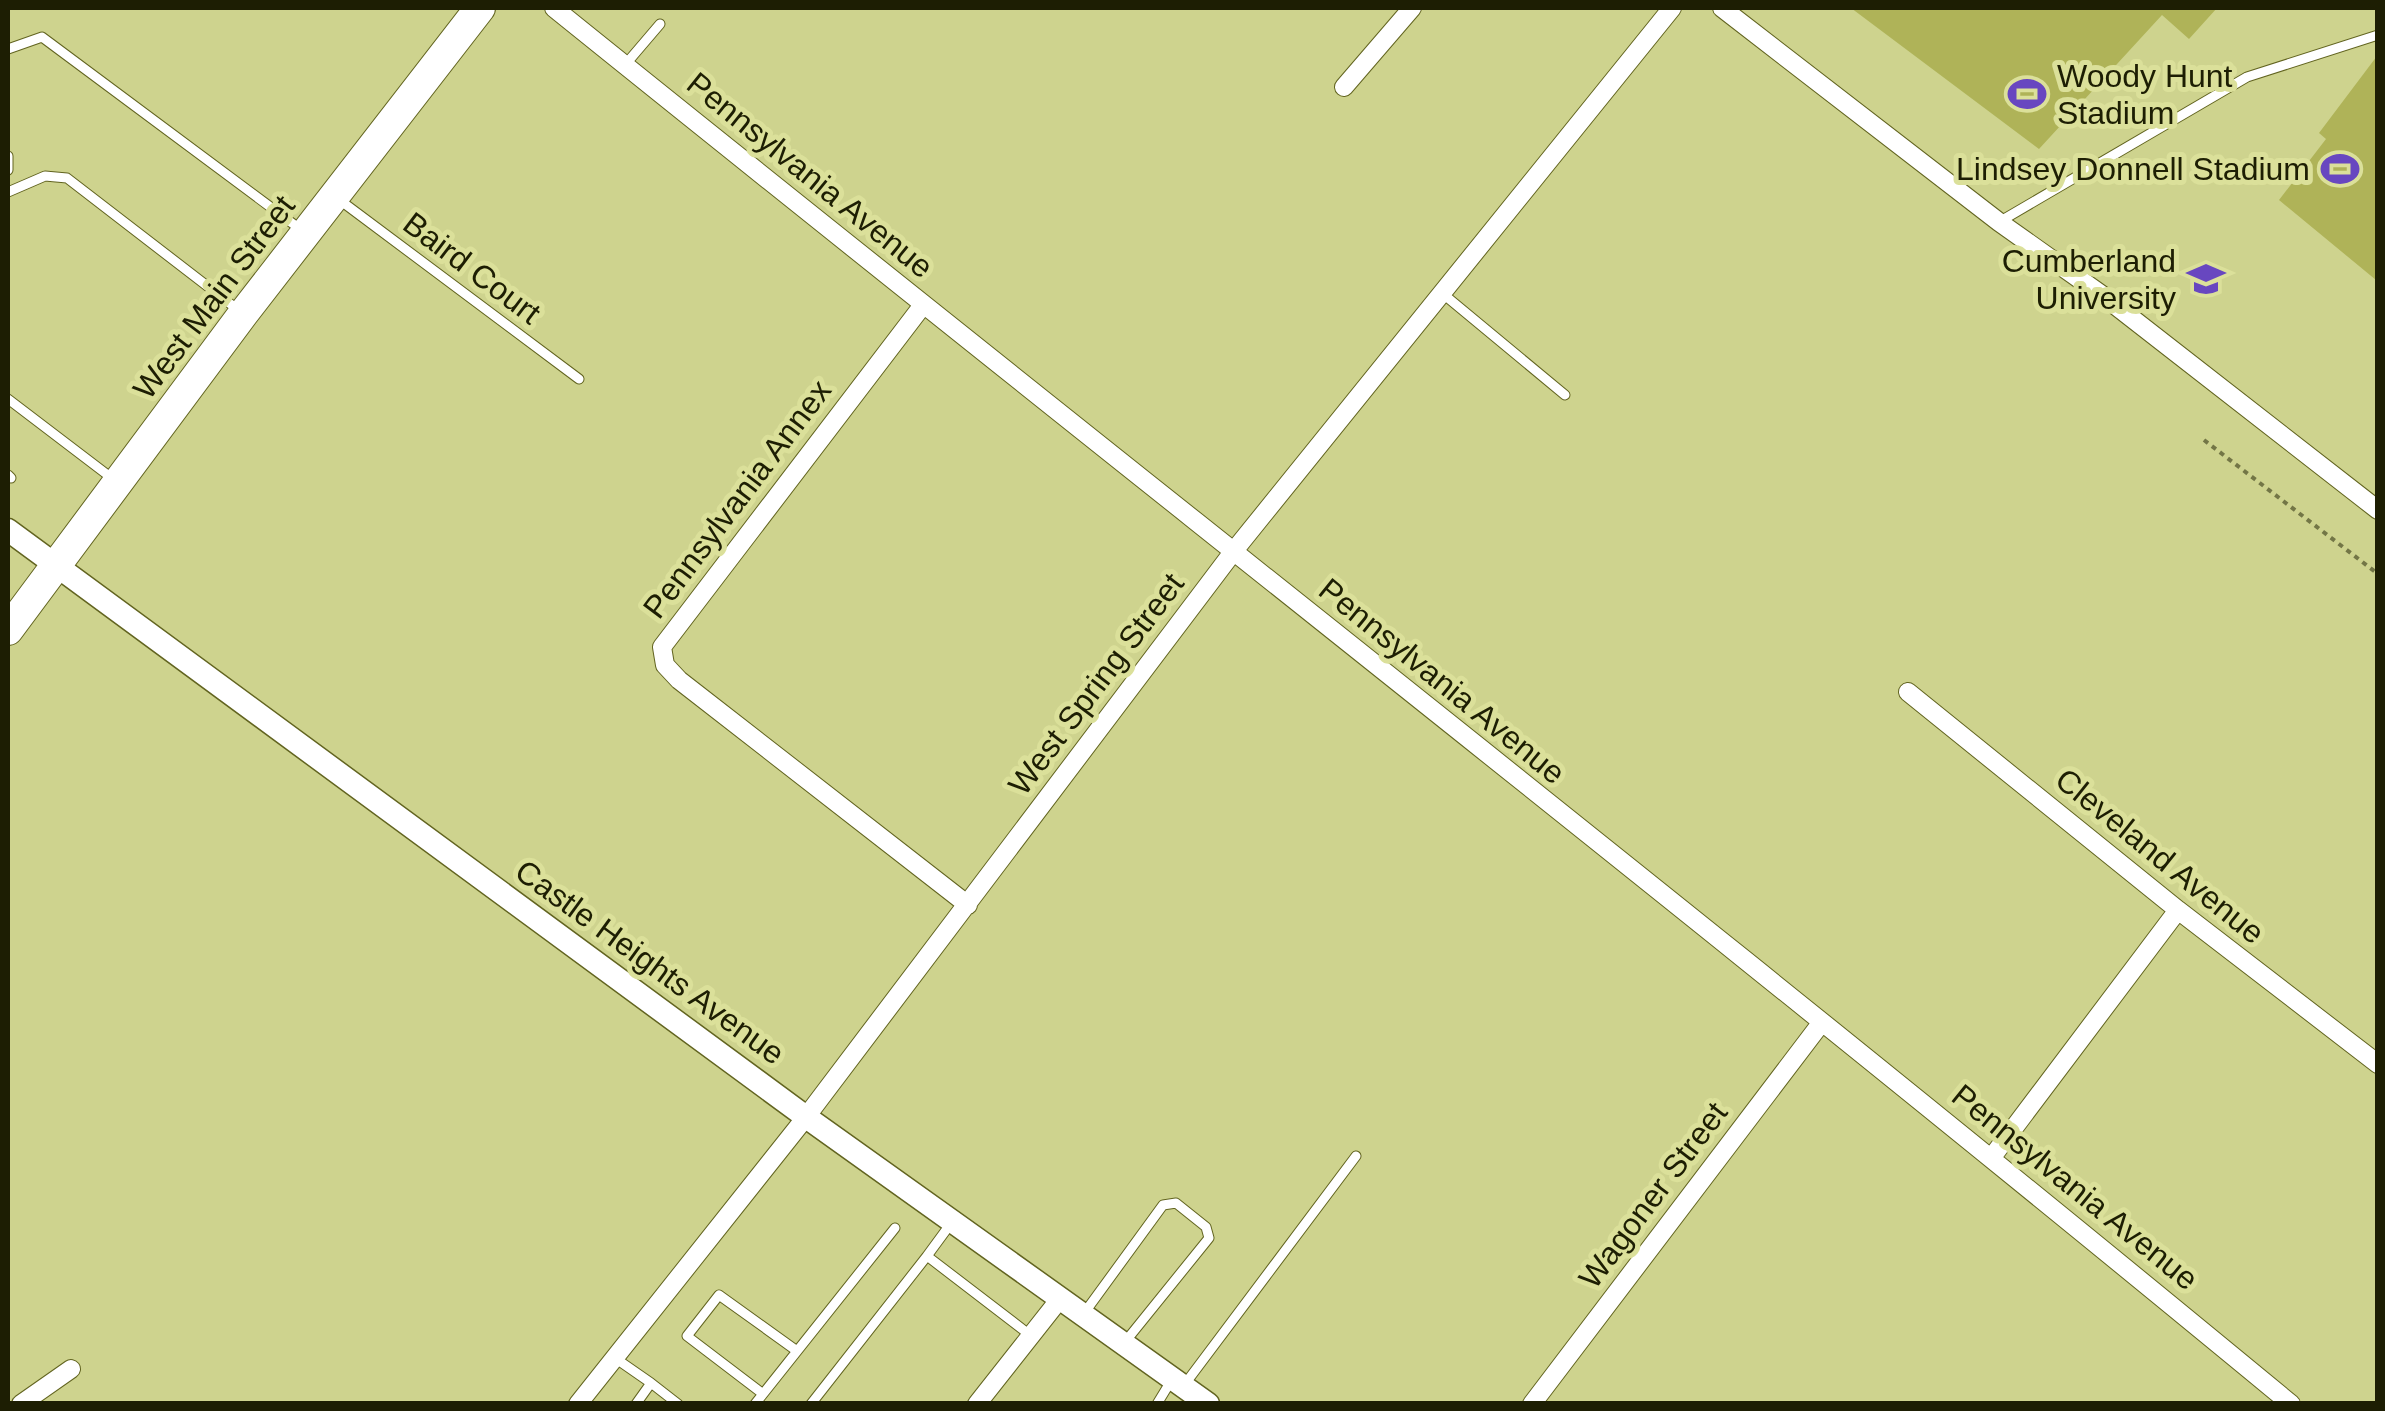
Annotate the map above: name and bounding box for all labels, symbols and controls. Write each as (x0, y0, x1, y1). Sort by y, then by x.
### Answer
place label: Woody Hunt Stadium (2057, 58, 2233, 131)
street label: Pennsylvania Avenue (680, 65, 940, 285)
sports icon: Woody Hunt Stadium (2006, 73, 2048, 115)
sports icon: Lindsey Donnell Stadium (2319, 148, 2361, 190)
place label: Lindsey Donnell Stadium (1956, 151, 2310, 187)
street label: West Main Street (126, 188, 302, 406)
street label: Baird Court (397, 205, 548, 331)
place label: Cumberland University (2002, 243, 2176, 316)
school or university icon: Cumberland University (2185, 258, 2227, 300)
street label: Pennsylvania Annex (636, 373, 838, 625)
street label: West Spring Street (1001, 566, 1191, 802)
street label: Pennsylvania Avenue (1312, 571, 1572, 791)
street label: Cleveland Avenue (2049, 761, 2271, 951)
street label: Castle Heights Avenue (509, 852, 791, 1072)
street label: Pennsylvania Avenue (1945, 1077, 2205, 1297)
street label: Wagoner Street (1572, 1095, 1735, 1295)

